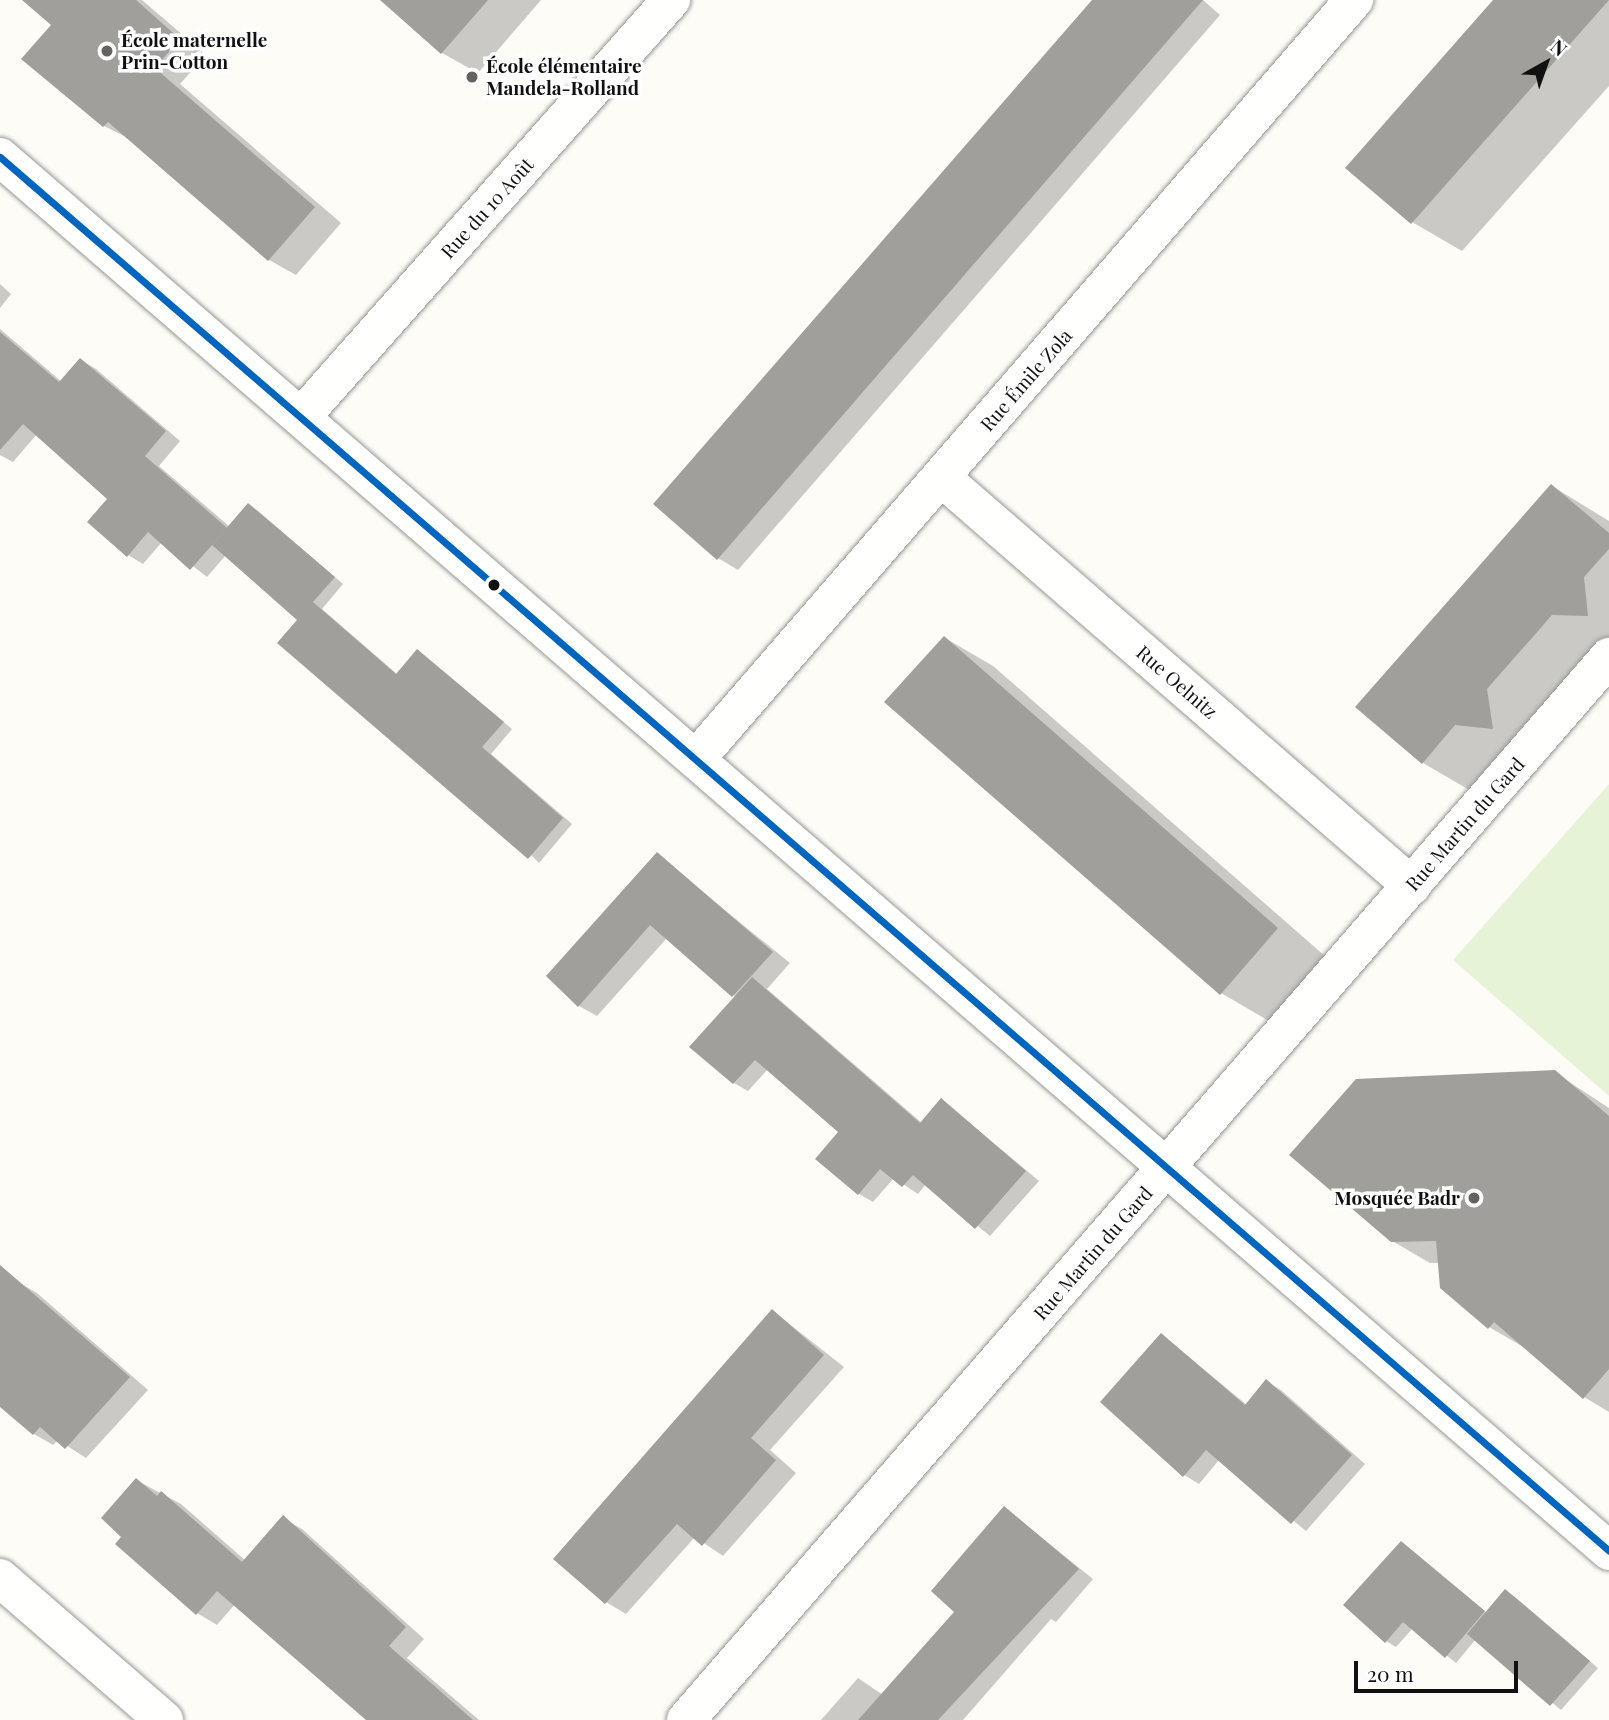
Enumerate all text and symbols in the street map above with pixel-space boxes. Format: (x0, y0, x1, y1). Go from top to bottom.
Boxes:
north arrow (1511, 28, 1581, 98)
place label: École maternelle Prin-Cotton (121, 29, 267, 73)
text: N (1546, 33, 1573, 61)
marker: École maternelle Prin-Cotton (99, 43, 115, 59)
place label: École élémentaire Mandela-Rolland (486, 55, 641, 99)
marker: École élémentaire Mandela-Rolland (464, 69, 480, 85)
street label: Rue du 10 Août (436, 153, 538, 263)
street label: Rue Émile Zola (976, 324, 1076, 436)
unlabelled marker (487, 578, 501, 592)
street label: Rue Oelnitz (1132, 641, 1222, 723)
street label: Rue Martin du Gard (1401, 753, 1529, 895)
street label: Rue Martin du Gard (1029, 1182, 1157, 1324)
place label: Mosquée Badr (1334, 1187, 1460, 1209)
marker: Mosquée Badr (1466, 1190, 1482, 1206)
scale bar (1357, 1646, 1522, 1690)
text: 20 m (1367, 1659, 1414, 1687)

